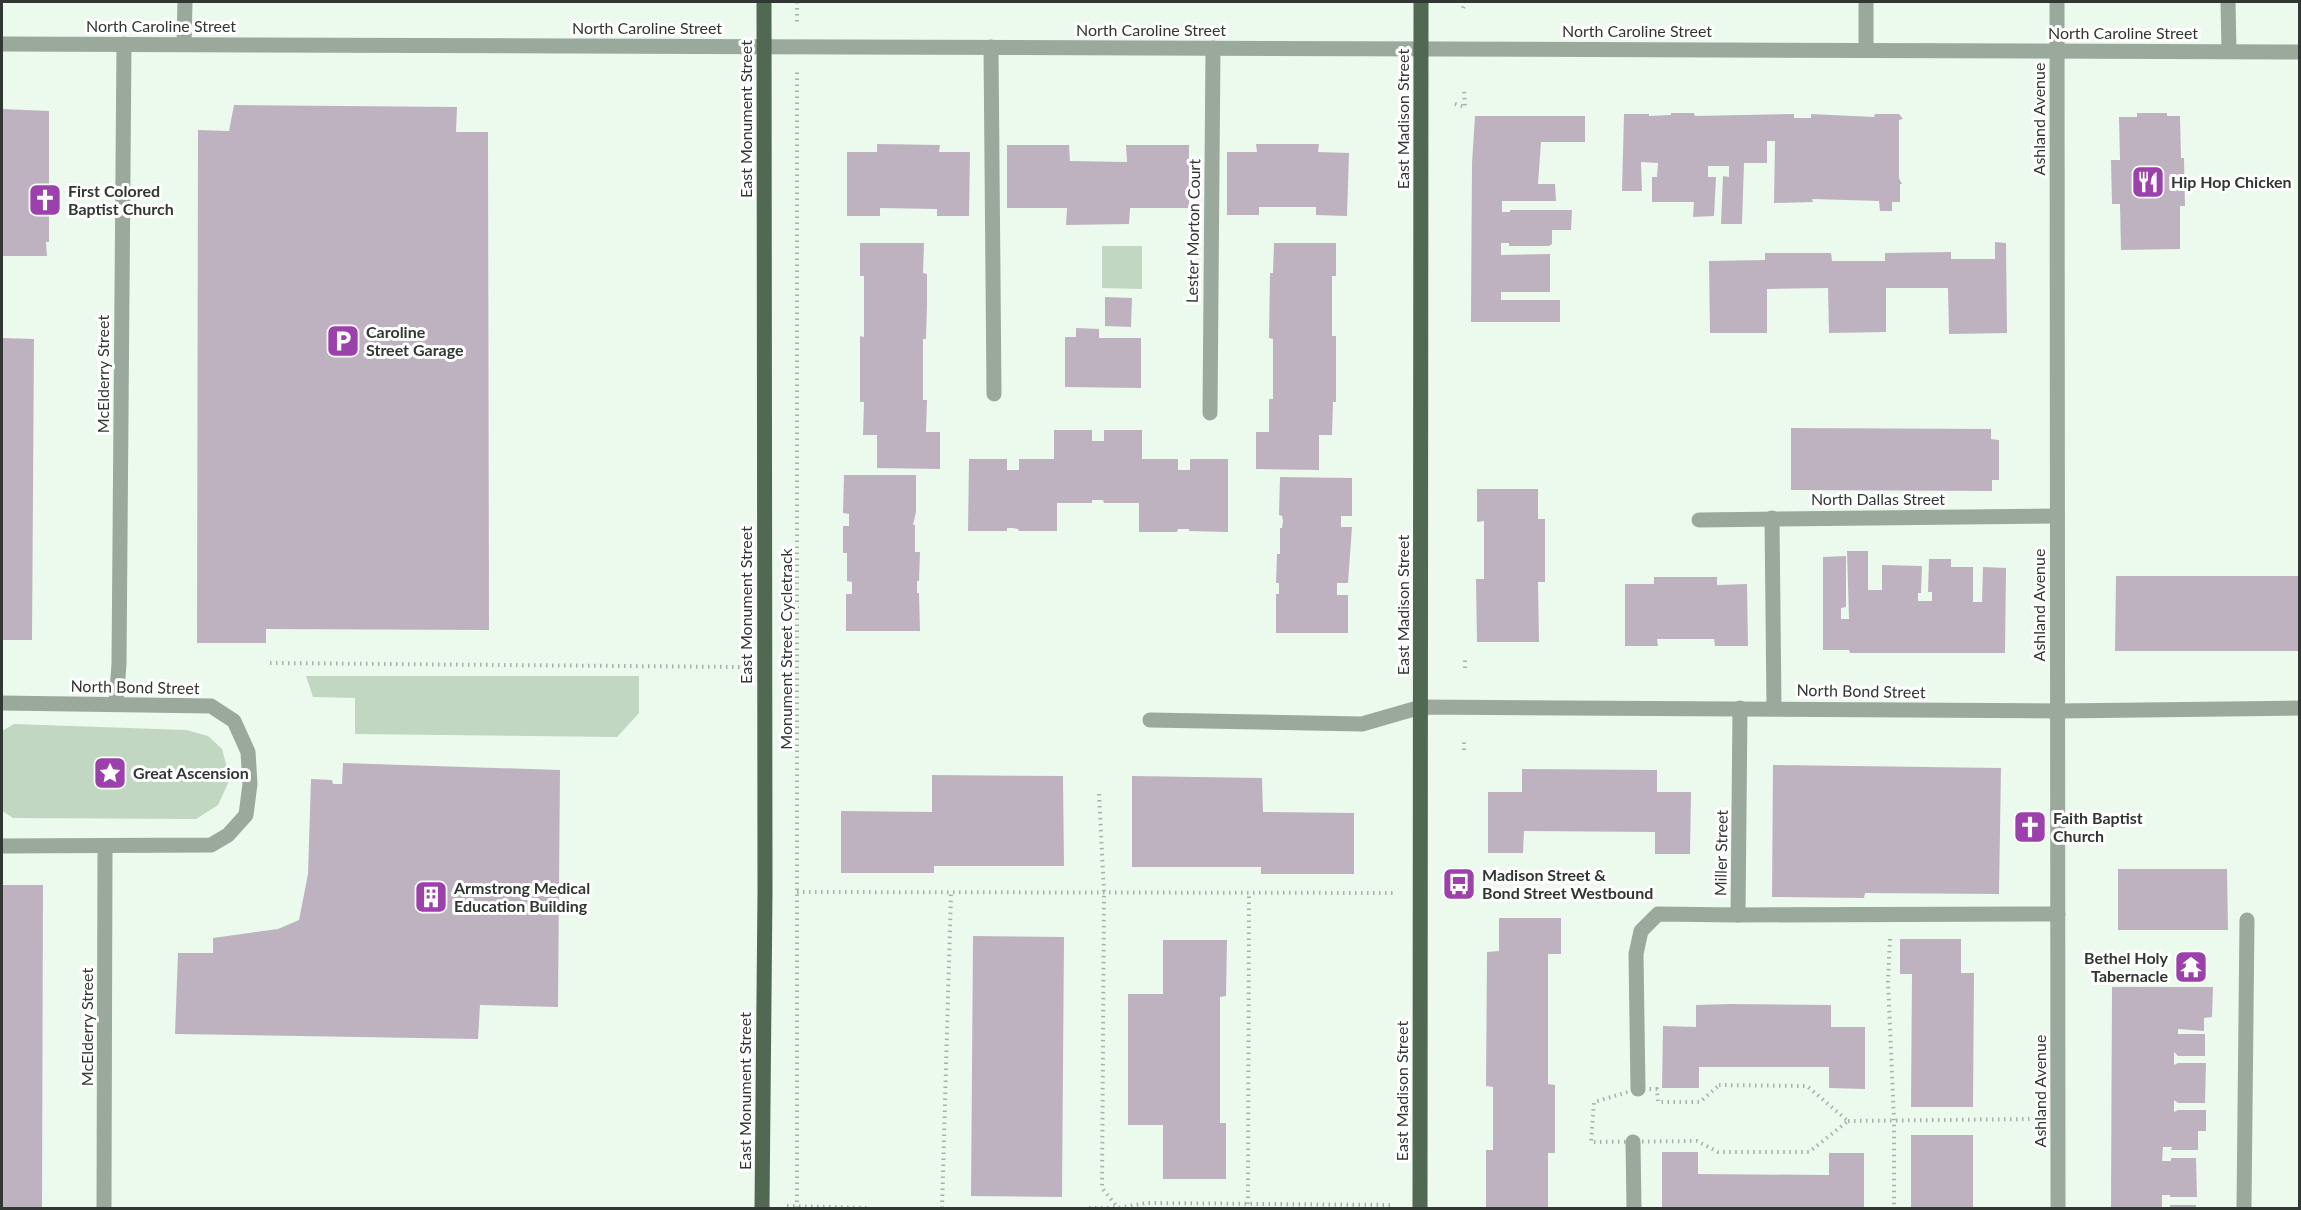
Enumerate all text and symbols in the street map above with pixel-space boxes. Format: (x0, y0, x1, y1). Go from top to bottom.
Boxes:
street label: North Caroline Street (86, 16, 236, 35)
street label: North Caroline Street (572, 18, 722, 37)
street label: North Caroline Street (1076, 20, 1226, 39)
street label: North Caroline Street (1562, 21, 1712, 40)
street label: North Caroline Street (2048, 23, 2198, 42)
street label: East Monument Street (736, 40, 755, 198)
street label: East Madison Street (1393, 49, 1412, 189)
street label: Ashland Avenue (2029, 63, 2048, 175)
street label: Lester Morton Court (1182, 159, 1203, 303)
restaurant icon: Hip Hop Chicken (2130, 164, 2166, 200)
place label: Hip Hop Chicken (2171, 172, 2292, 191)
place label: First Colored Baptist Church (68, 181, 174, 218)
church icon: First Colored Baptist Church (27, 182, 63, 218)
street label: McElderry Street (93, 315, 112, 433)
place label: Caroline Street Garage (366, 322, 464, 359)
parking icon: Caroline Street Garage (325, 323, 361, 359)
street label: North Dallas Street (1811, 489, 1945, 508)
street label: East Monument Street (736, 526, 755, 684)
street label: East Madison Street (1393, 535, 1412, 675)
street label: Monument Street Cycletrack (776, 547, 795, 750)
street label: Ashland Avenue (2029, 549, 2048, 661)
street label: North Bond Street (70, 676, 200, 697)
street label: North Bond Street (1796, 680, 1926, 701)
place icon: Great Ascension (92, 755, 128, 791)
place label: Great Ascension (133, 763, 249, 782)
place label: Faith Baptist Church (2053, 808, 2143, 845)
street label: Miller Street (1710, 809, 1731, 896)
church icon: Faith Baptist Church (2012, 809, 2048, 845)
place label: Madison Street & Bond Street Westbound (1482, 865, 1653, 902)
bus stop icon: Madison Street & Bond Street Westbound (1441, 866, 1477, 902)
place label: Armstrong Medical Education Building (453, 878, 590, 915)
building icon: Armstrong Medical Education Building (413, 879, 449, 915)
place label: Bethel Holy Tabernacle (2084, 948, 2169, 985)
temple icon: Bethel Holy Tabernacle (2173, 949, 2209, 985)
street label: McElderry Street (77, 968, 96, 1086)
street label: East Monument Street (735, 1012, 754, 1170)
street label: East Madison Street (1392, 1021, 1411, 1161)
street label: Ashland Avenue (2030, 1035, 2049, 1147)

